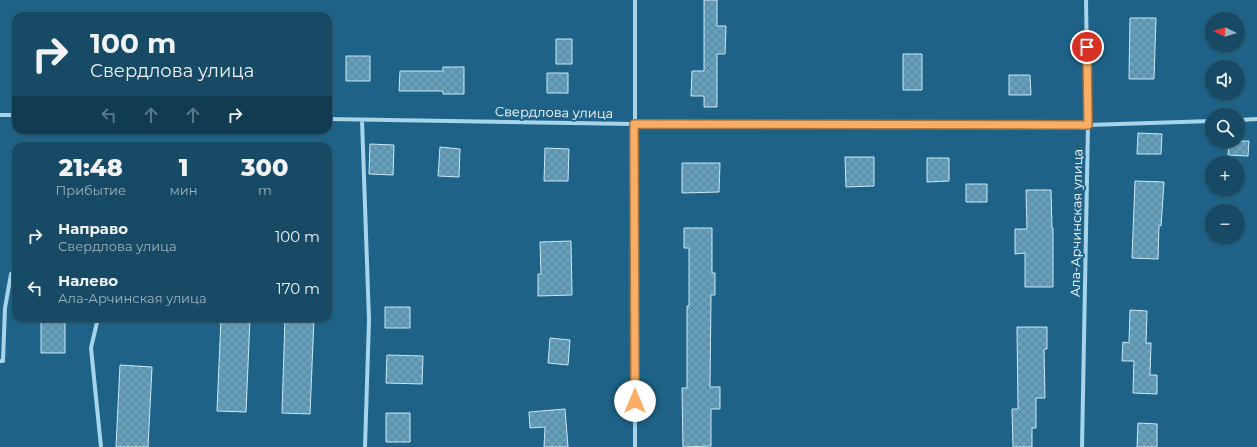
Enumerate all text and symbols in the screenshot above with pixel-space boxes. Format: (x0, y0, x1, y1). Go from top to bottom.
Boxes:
north arrow (1205, 12, 1245, 52)
map controls (1205, 12, 1245, 244)
text: 100 m (90, 26, 176, 60)
icon: right (24, 28, 76, 80)
pin (1070, 30, 1104, 64)
icon: arrive (1076, 36, 1098, 58)
text: Свердлова улица (90, 60, 254, 82)
button: sound (1205, 60, 1245, 100)
street label: Свердлова улица (495, 103, 613, 121)
icon: left (98, 104, 120, 126)
icon: ahead (140, 104, 162, 126)
icon: ahead (182, 104, 204, 126)
icon: right (224, 104, 246, 126)
button: search (1205, 108, 1245, 148)
street label: Ала-Арчинская улица (1067, 149, 1085, 297)
text: 21:48 (59, 153, 123, 182)
text: 1 (179, 153, 188, 182)
text: 300 (241, 153, 288, 182)
button: + (1205, 156, 1245, 196)
text: Прибытие (56, 182, 126, 198)
text: мин (170, 182, 198, 198)
text: m (258, 182, 272, 198)
button: − (1205, 204, 1245, 244)
text: Направо (58, 219, 128, 238)
icon: right (24, 225, 46, 247)
text: 100 m (275, 227, 320, 246)
text: Свердлова улица (58, 238, 177, 254)
text: Налево (58, 271, 118, 290)
icon: left (24, 277, 46, 299)
text: 170 m (276, 279, 320, 298)
text: Ала-Арчинская улица (58, 290, 207, 306)
position arrow (614, 380, 656, 422)

